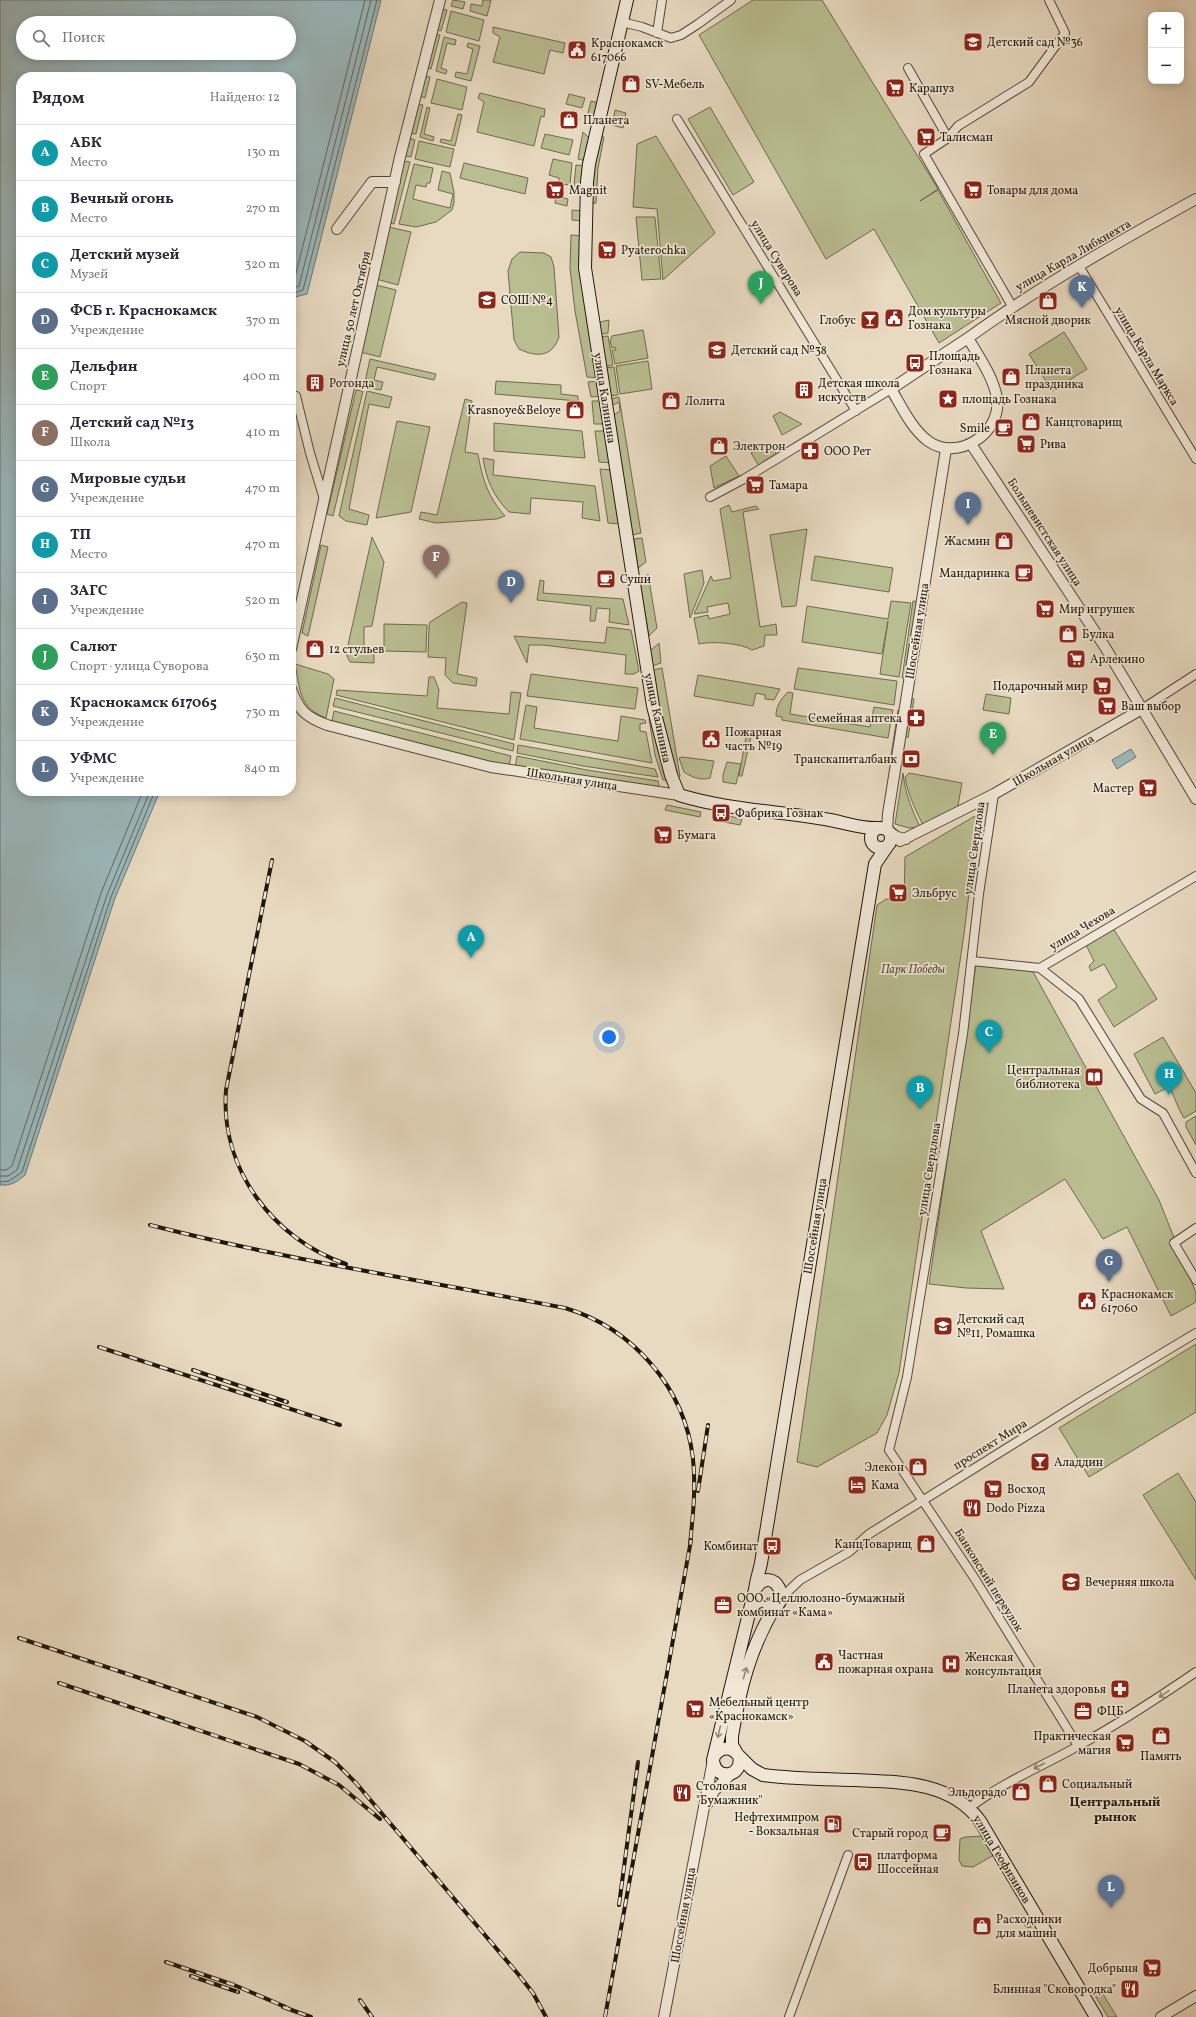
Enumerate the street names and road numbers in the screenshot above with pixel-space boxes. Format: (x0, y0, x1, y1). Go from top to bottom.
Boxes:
street label: улица Карла Либкнехта (1013, 216, 1134, 296)
street label: улица Суворова (746, 217, 806, 300)
street label: улица 50 лет Октября (333, 250, 375, 369)
street label: улица Карла Маркса (1110, 304, 1182, 409)
street label: улица Калинина (589, 352, 619, 445)
street label: Большевистская улица (1003, 475, 1085, 590)
street label: Шоссейная улица (902, 582, 933, 680)
street label: улица Калинина (640, 672, 674, 765)
street label: Школьная улица (1010, 731, 1097, 791)
street label: Школьная улица (525, 765, 619, 795)
street label: улица Свердлова (961, 800, 989, 896)
street label: улица Чехова (1047, 903, 1119, 955)
street label: улица Свердлова (915, 1121, 945, 1217)
street label: Шоссейная улица (800, 1177, 831, 1275)
street label: проспект Мира (950, 1416, 1031, 1474)
street label: Банковский переулок (950, 1526, 1027, 1636)
street label: улица Геофизиков (968, 1812, 1034, 1907)
street label: Шоссейная улица (668, 1866, 700, 1964)

